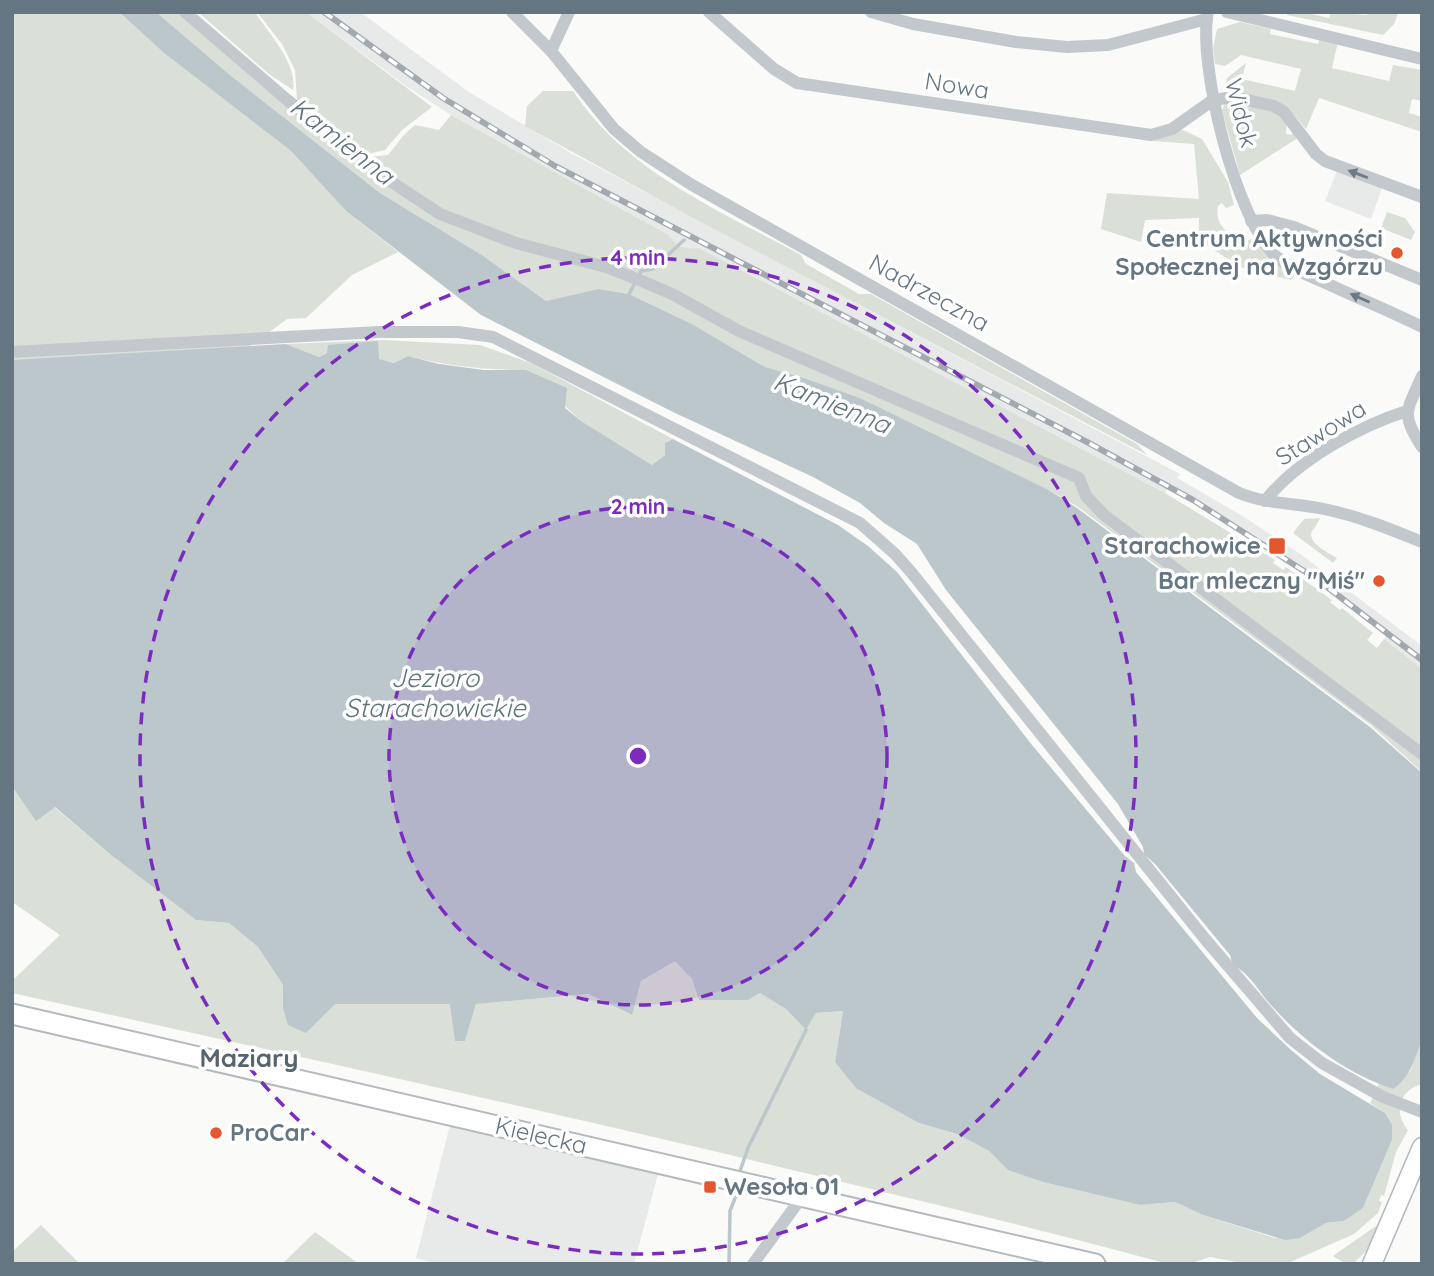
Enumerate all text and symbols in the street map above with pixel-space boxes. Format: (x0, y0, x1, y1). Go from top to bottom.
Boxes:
street label: Nowa (923, 65, 991, 105)
street label: Widok (1219, 75, 1265, 150)
water label: Kamienna (284, 90, 402, 192)
one-way arrow (1347, 168, 1368, 179)
place label: Centrum Aktywności Społecznej na Wzgórzu (1115, 223, 1383, 281)
text: 4 min (610, 244, 666, 270)
marker: Centrum Aktywności Społecznej na Wzgórzu (1389, 245, 1405, 261)
street label: Nadrzeczna (864, 247, 995, 337)
one-way arrow (1350, 292, 1370, 304)
water label: Kamienna (769, 364, 897, 441)
street label: Stawowa (1270, 393, 1371, 472)
text: 2 min (611, 493, 665, 519)
place label: Starachowice (1104, 530, 1261, 560)
marker: Starachowice (1267, 536, 1287, 556)
place label: Bar mleczny "Miś" (1158, 565, 1365, 595)
marker: Bar mleczny "Miś" (1371, 573, 1387, 589)
water label: Jezioro Starachowickie (344, 661, 527, 724)
centre of rings (626, 744, 650, 768)
district label: Maziary (199, 1041, 299, 1074)
street label: Kielecka (492, 1110, 590, 1160)
place label: ProCar (230, 1117, 310, 1147)
marker: ProCar (208, 1125, 224, 1141)
place label: Wesoła 01 (724, 1171, 839, 1201)
marker: Wesoła 01 (702, 1179, 718, 1195)

